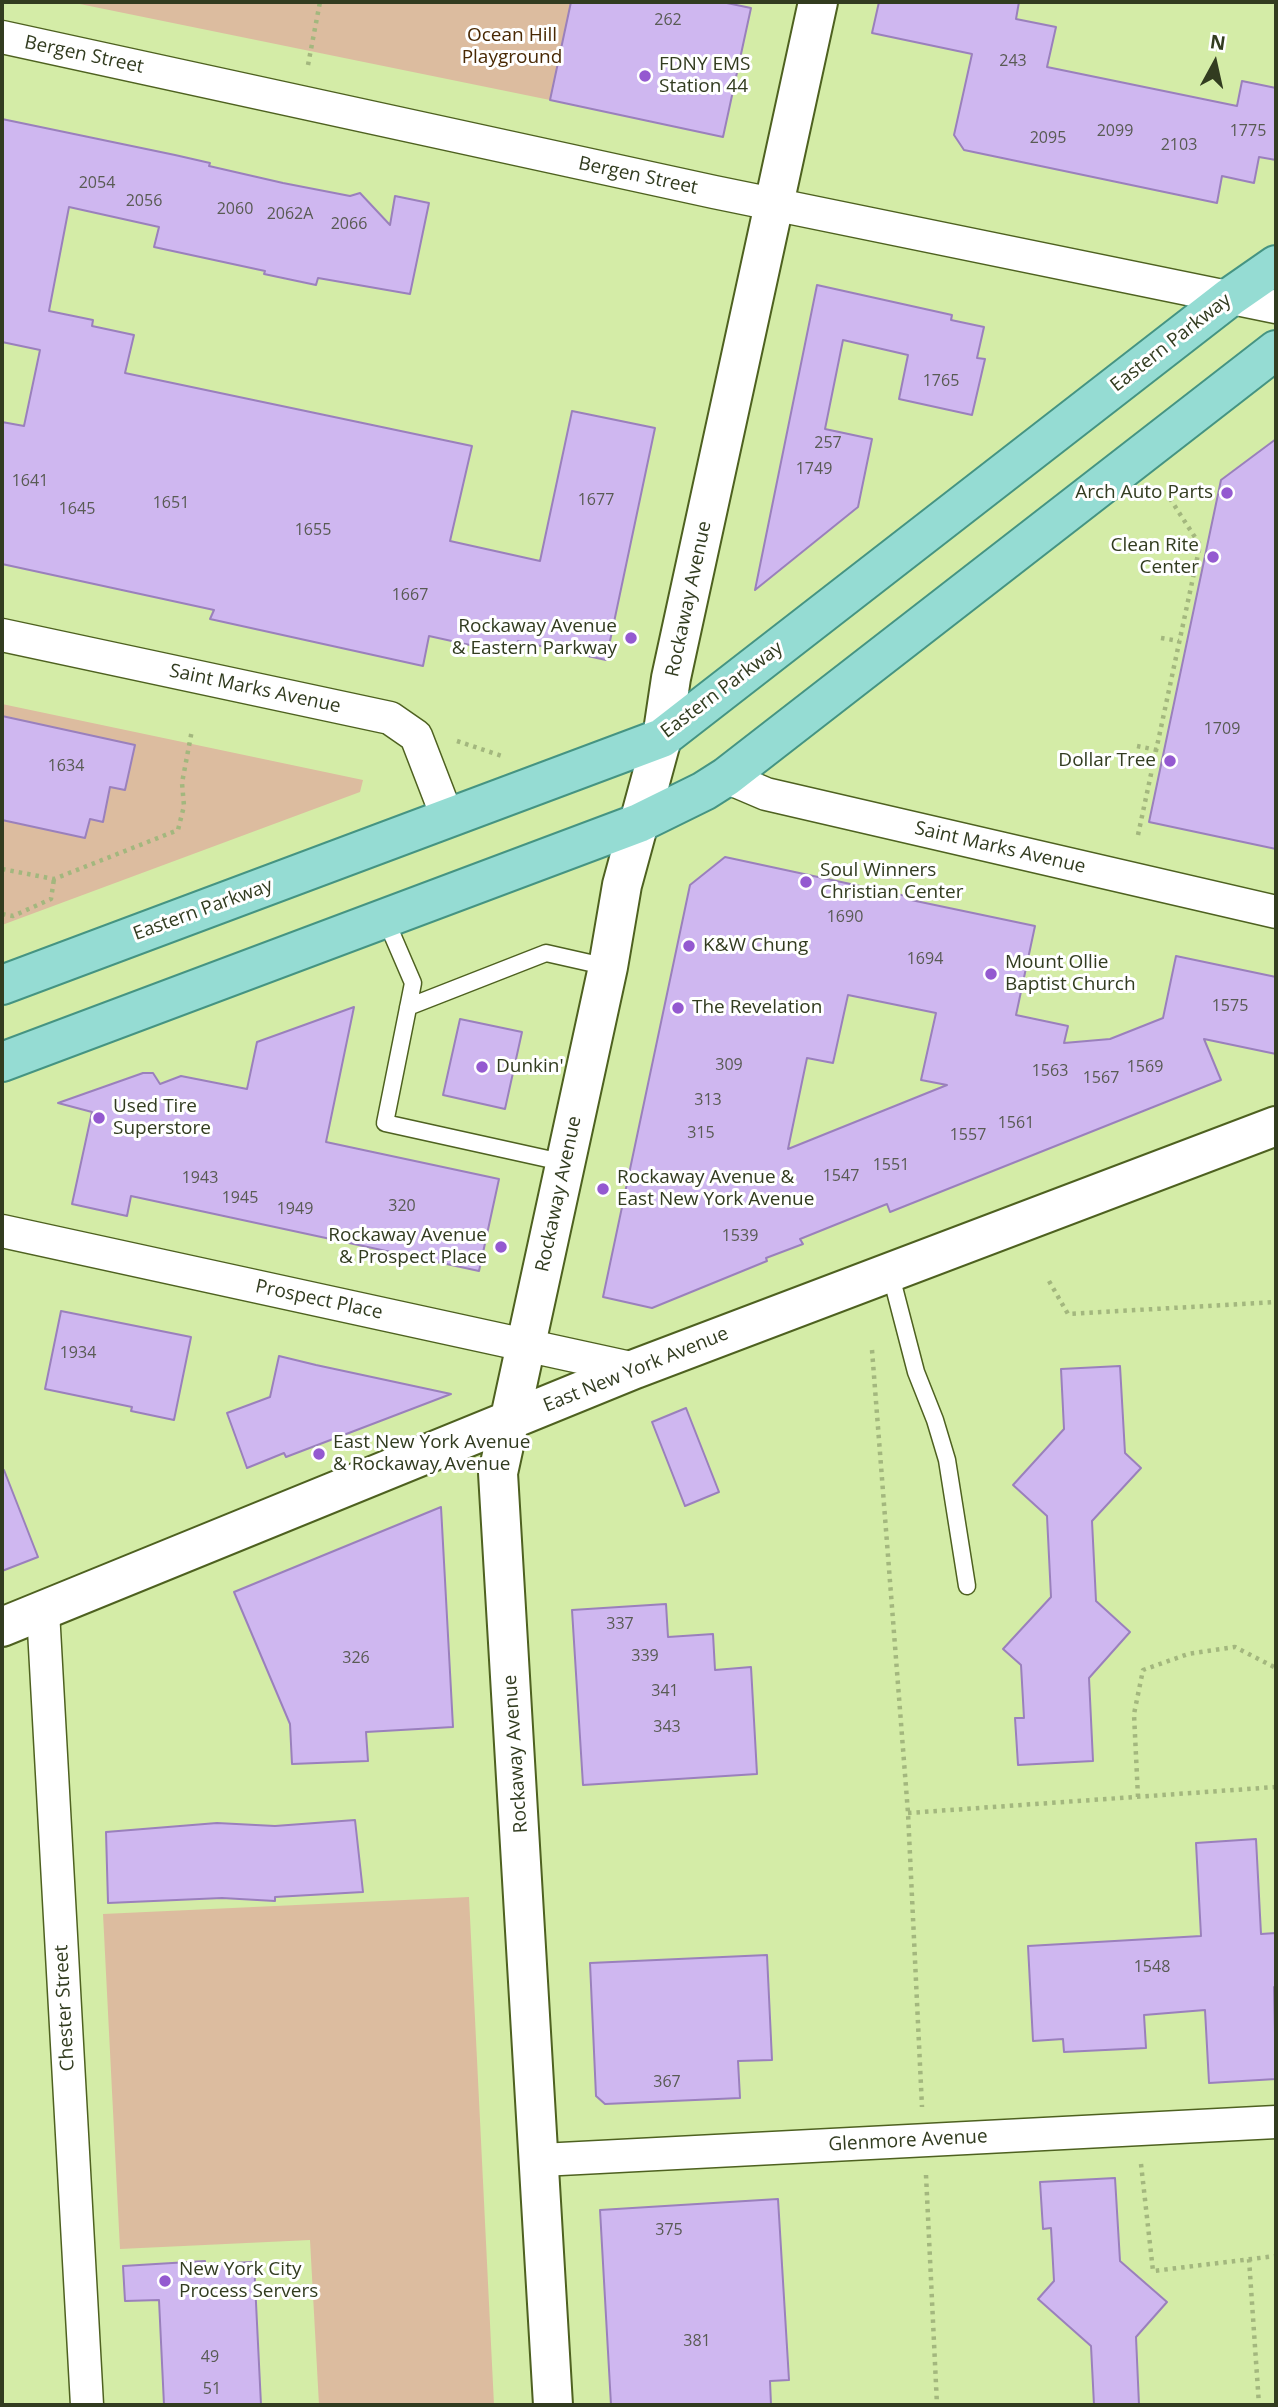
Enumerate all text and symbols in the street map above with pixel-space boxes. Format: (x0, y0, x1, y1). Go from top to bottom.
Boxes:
house number: 262 (654, 10, 682, 30)
park label: Ocean Hill Playground (462, 25, 562, 69)
north arrow (1180, 28, 1250, 98)
text: N (1208, 28, 1227, 56)
street label: Bergen Street (22, 31, 146, 79)
house number: 243 (999, 51, 1027, 71)
place label: FDNY EMS Station 44 (659, 54, 751, 98)
marker: FDNY EMS Station 44 (637, 68, 653, 84)
house number: 2099 (1097, 121, 1133, 141)
house number: 1775 (1230, 121, 1266, 141)
house number: 2095 (1030, 128, 1066, 148)
house number: 2103 (1161, 135, 1197, 155)
street label: Bergen Street (576, 152, 700, 200)
house number: 2054 (79, 173, 115, 193)
house number: 2056 (126, 191, 162, 211)
house number: 2060 (217, 199, 253, 219)
house number: 2062A (267, 204, 313, 224)
house number: 2066 (331, 214, 367, 234)
street label: Eastern Parkway (1106, 289, 1236, 397)
house number: 1765 (923, 371, 959, 391)
house number: 257 (814, 433, 842, 453)
house number: 1749 (796, 459, 832, 479)
house number: 1641 (12, 471, 48, 491)
place label: Arch Auto Parts (1075, 482, 1213, 504)
marker: Arch Auto Parts (1219, 485, 1235, 501)
house number: 1677 (578, 490, 614, 510)
house number: 1651 (153, 493, 189, 513)
house number: 1645 (59, 499, 95, 519)
street label: Rockaway Avenue (661, 519, 717, 679)
house number: 1655 (295, 520, 331, 540)
place label: Clean Rite Center (1110, 535, 1199, 579)
marker: Clean Rite Center (1205, 549, 1221, 565)
house number: 1667 (392, 585, 428, 605)
place label: Rockaway Avenue & Eastern Parkway (452, 616, 617, 660)
marker: Rockaway Avenue & Eastern Parkway (623, 630, 639, 646)
street label: Eastern Parkway (657, 637, 787, 743)
street label: Saint Marks Avenue (167, 660, 343, 718)
house number: 1709 (1204, 719, 1240, 739)
place label: Dollar Tree (1058, 750, 1156, 772)
marker: Dollar Tree (1162, 753, 1178, 769)
house number: 1634 (48, 756, 84, 776)
street label: Saint Marks Avenue (912, 817, 1088, 879)
place label: Soul Winners Christian Center (820, 860, 963, 904)
street label: Eastern Parkway (130, 874, 276, 946)
marker: Soul Winners Christian Center (798, 874, 814, 890)
house number: 1690 (827, 907, 863, 927)
place label: K&W Chung (703, 935, 808, 957)
marker: K&W Chung (681, 938, 697, 954)
house number: 1694 (907, 949, 943, 969)
place label: Mount Ollie Baptist Church (1005, 952, 1136, 996)
marker: Mount Ollie Baptist Church (983, 966, 999, 982)
house number: 1575 (1212, 996, 1248, 1016)
place label: The Revelation (692, 997, 822, 1019)
marker: The Revelation (670, 1000, 686, 1016)
house number: 309 (715, 1055, 743, 1075)
place label: Dunkin' (496, 1056, 564, 1078)
house number: 1569 (1127, 1057, 1163, 1077)
marker: Dunkin' (474, 1059, 490, 1075)
house number: 1563 (1032, 1061, 1068, 1081)
house number: 1567 (1083, 1068, 1119, 1088)
house number: 313 (694, 1090, 722, 1110)
place label: Used Tire Superstore (113, 1096, 211, 1140)
marker: Used Tire Superstore (91, 1110, 107, 1126)
house number: 1561 (998, 1113, 1034, 1133)
street label: Rockaway Avenue (531, 1114, 587, 1274)
house number: 315 (687, 1123, 715, 1143)
house number: 1557 (950, 1125, 986, 1145)
house number: 1551 (873, 1155, 909, 1175)
house number: 1547 (823, 1166, 859, 1186)
place label: Rockaway Avenue & East New York Avenue (617, 1167, 814, 1211)
house number: 1943 (182, 1168, 218, 1188)
marker: Rockaway Avenue & East New York Avenue (595, 1181, 611, 1197)
house number: 1945 (222, 1188, 258, 1208)
house number: 320 (388, 1196, 416, 1216)
house number: 1949 (277, 1199, 313, 1219)
place label: Rockaway Avenue & Prospect Place (328, 1225, 487, 1269)
house number: 1539 (722, 1226, 758, 1246)
marker: Rockaway Avenue & Prospect Place (493, 1239, 509, 1255)
street label: Prospect Place (253, 1275, 385, 1325)
street label: East New York Avenue (540, 1322, 732, 1418)
house number: 1934 (60, 1343, 96, 1363)
place label: East New York Avenue & Rockaway Avenue (333, 1432, 530, 1476)
marker: East New York Avenue & Rockaway Avenue (311, 1446, 327, 1462)
house number: 337 (606, 1614, 634, 1634)
house number: 339 (631, 1646, 659, 1666)
house number: 326 (342, 1648, 370, 1668)
street label: Rockaway Avenue (499, 1674, 533, 1834)
house number: 341 (651, 1681, 679, 1701)
house number: 343 (653, 1717, 681, 1737)
street label: Chester Street (50, 1944, 80, 2072)
house number: 1548 (1134, 1957, 1170, 1977)
house number: 367 (653, 2072, 681, 2092)
street label: Glenmore Avenue (828, 2125, 988, 2157)
house number: 375 (655, 2220, 683, 2240)
place label: New York City Process Servers (179, 2259, 318, 2303)
marker: New York City Process Servers (157, 2273, 173, 2289)
house number: 381 (683, 2331, 711, 2351)
house number: 49 (201, 2347, 219, 2367)
house number: 51 (203, 2379, 221, 2399)

